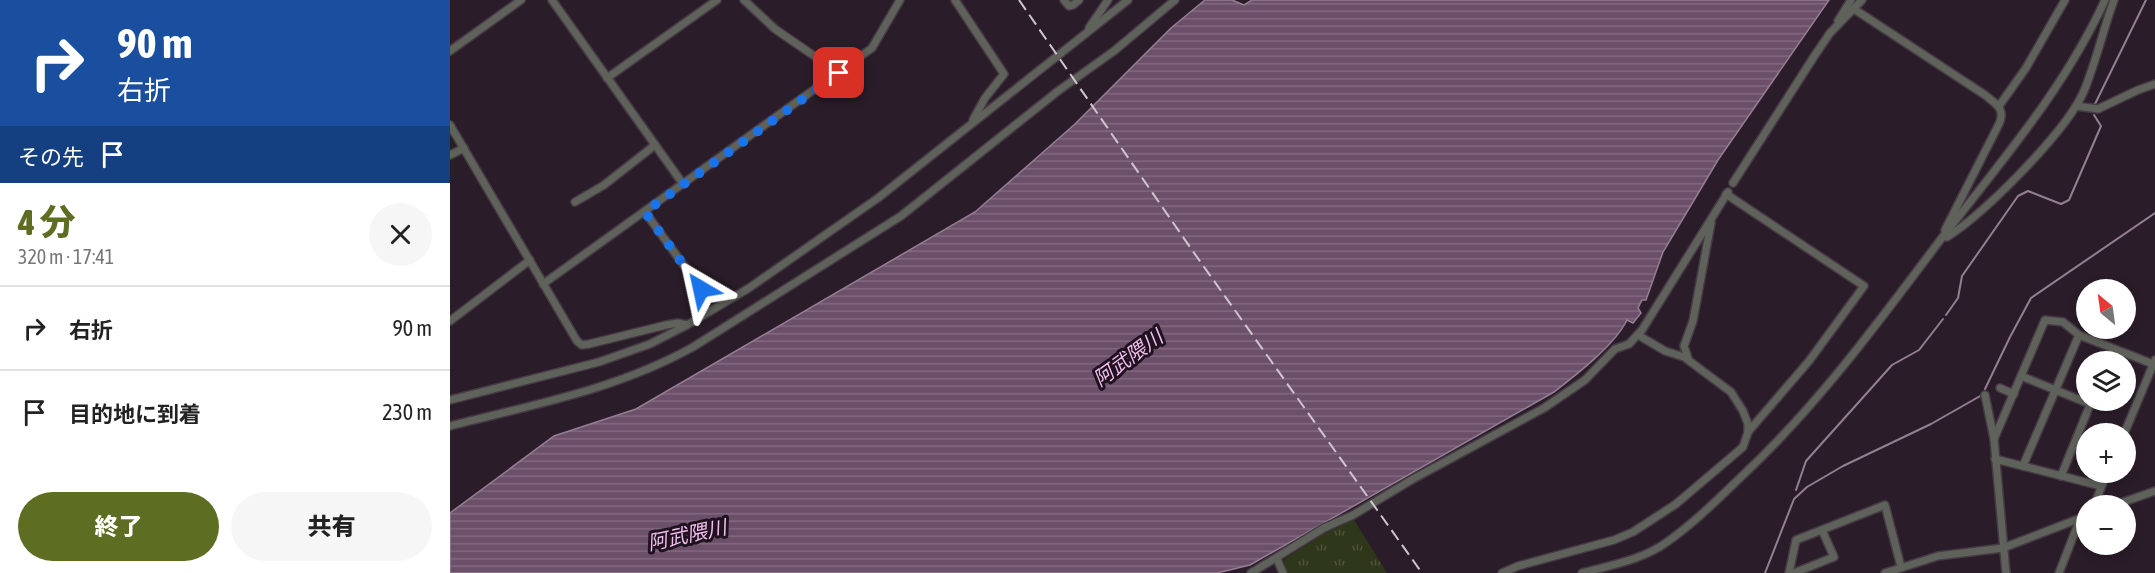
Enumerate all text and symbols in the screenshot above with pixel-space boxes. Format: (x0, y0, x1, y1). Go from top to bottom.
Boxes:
text: 90 m (117, 19, 192, 67)
icon: right (18, 24, 96, 102)
pin (813, 47, 864, 98)
icon: arrive (822, 56, 855, 89)
text: 右折 (117, 75, 171, 106)
icon: arrive (96, 138, 129, 171)
text: その先 (18, 144, 84, 170)
text: 4 分 (18, 201, 76, 243)
button: close (369, 203, 432, 266)
text: 320 m · 17:41 (18, 245, 114, 268)
position arrow (669, 257, 733, 321)
north arrow (2076, 279, 2136, 339)
map controls (2076, 279, 2136, 555)
icon: right (18, 312, 51, 345)
text: 90 m (392, 315, 432, 341)
text: 右折 (69, 317, 113, 343)
water label: 阿武隈川 (1089, 324, 1168, 390)
button: layers (2076, 351, 2136, 411)
icon: arrive (18, 396, 51, 429)
text: 230 m (382, 399, 432, 425)
text: 目的地に到着 (69, 401, 201, 427)
button: + (2076, 423, 2136, 483)
button: 終了 (18, 492, 219, 561)
button: 共有 (231, 492, 432, 561)
button: − (2076, 495, 2136, 555)
water label: 阿武隈川 (645, 515, 730, 554)

